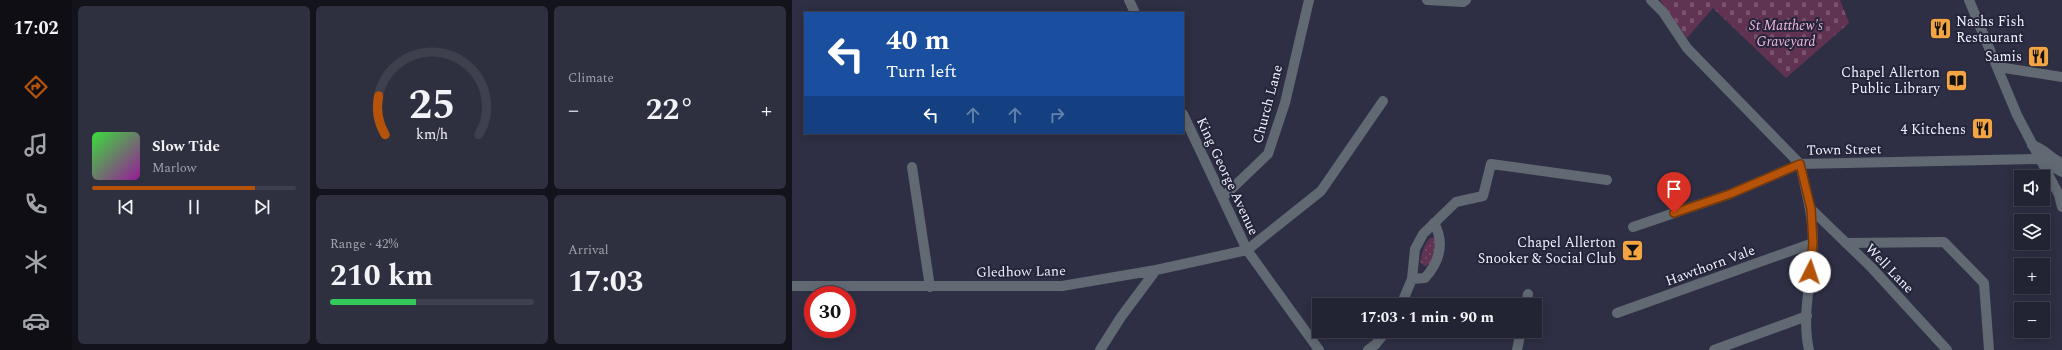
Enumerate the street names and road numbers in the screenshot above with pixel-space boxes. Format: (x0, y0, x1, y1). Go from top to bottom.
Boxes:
street label: Church Lane (1247, 62, 1288, 146)
street label: King George Avenue (1191, 114, 1264, 239)
street label: Town Street (1806, 138, 1882, 161)
street label: Hawthorn Vale (1662, 239, 1758, 291)
street label: Well Lane (1860, 239, 1919, 298)
street label: Gledhow Lane (976, 260, 1066, 283)

